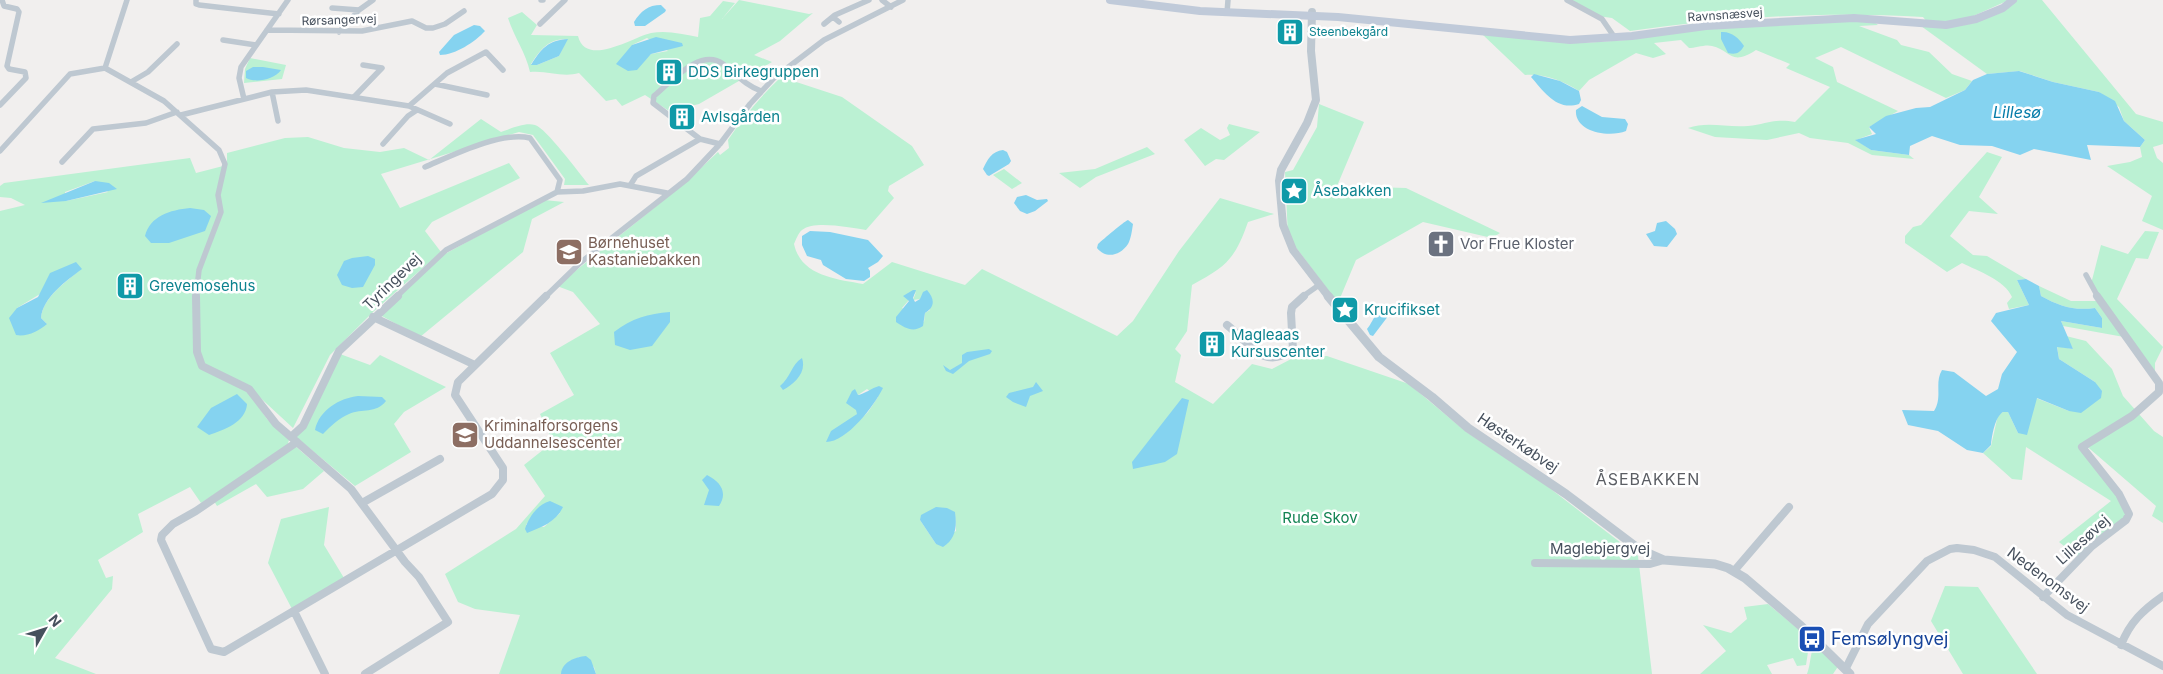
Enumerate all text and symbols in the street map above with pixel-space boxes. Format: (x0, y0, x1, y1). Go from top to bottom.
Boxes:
street label: Ravnsnæsvej (1687, 4, 1763, 25)
street label: Rørsangervej (301, 11, 377, 28)
building icon: Steenbekgård (1275, 17, 1305, 47)
place label: Steenbekgård (1309, 24, 1388, 39)
building icon: DDS Birkegruppen (654, 57, 684, 87)
place label: DDS Birkegruppen (688, 62, 819, 81)
building icon: Avlsgården (667, 102, 697, 132)
water label: Lillesø (1993, 102, 2041, 122)
place label: Avlsgården (701, 107, 780, 126)
place icon: Åsebakken (1279, 176, 1309, 206)
place label: Åsebakken (1313, 181, 1392, 200)
church icon: Vor Frue Kloster (1426, 229, 1456, 259)
place label: Børnehuset Kastaniebakken (588, 233, 701, 269)
place label: Vor Frue Kloster (1460, 234, 1574, 253)
school or university icon: Børnehuset Kastaniebakken (554, 237, 584, 267)
street label: Tyringevej (359, 249, 425, 314)
building icon: Grevemosehus (115, 271, 145, 301)
place label: Grevemosehus (149, 276, 255, 295)
place icon: Krucifikset (1330, 295, 1360, 325)
place label: Krucifikset (1364, 300, 1440, 319)
place label: Magleaas Kursuscenter (1231, 325, 1325, 361)
building icon: Magleaas Kursuscenter (1197, 329, 1227, 359)
street label: Høsterkøbvej (1474, 408, 1562, 477)
place label: Kriminalforsorgens Uddannelsescenter (484, 416, 622, 452)
school or university icon: Kriminalforsorgens Uddannelsescenter (450, 420, 480, 450)
district label: ÅSEBAKKEN (1596, 469, 1700, 489)
park label: Rude Skov (1282, 508, 1358, 527)
street label: Lillesøvej (2052, 511, 2113, 569)
street label: Maglebjergvej (1550, 539, 1650, 558)
street label: Nedenomsvej (2004, 543, 2093, 616)
north arrow (20, 604, 70, 654)
text: N (46, 611, 65, 630)
bus stop icon: Femsølyngvej (1797, 624, 1827, 654)
place label: Femsølyngvej (1831, 628, 1948, 649)

